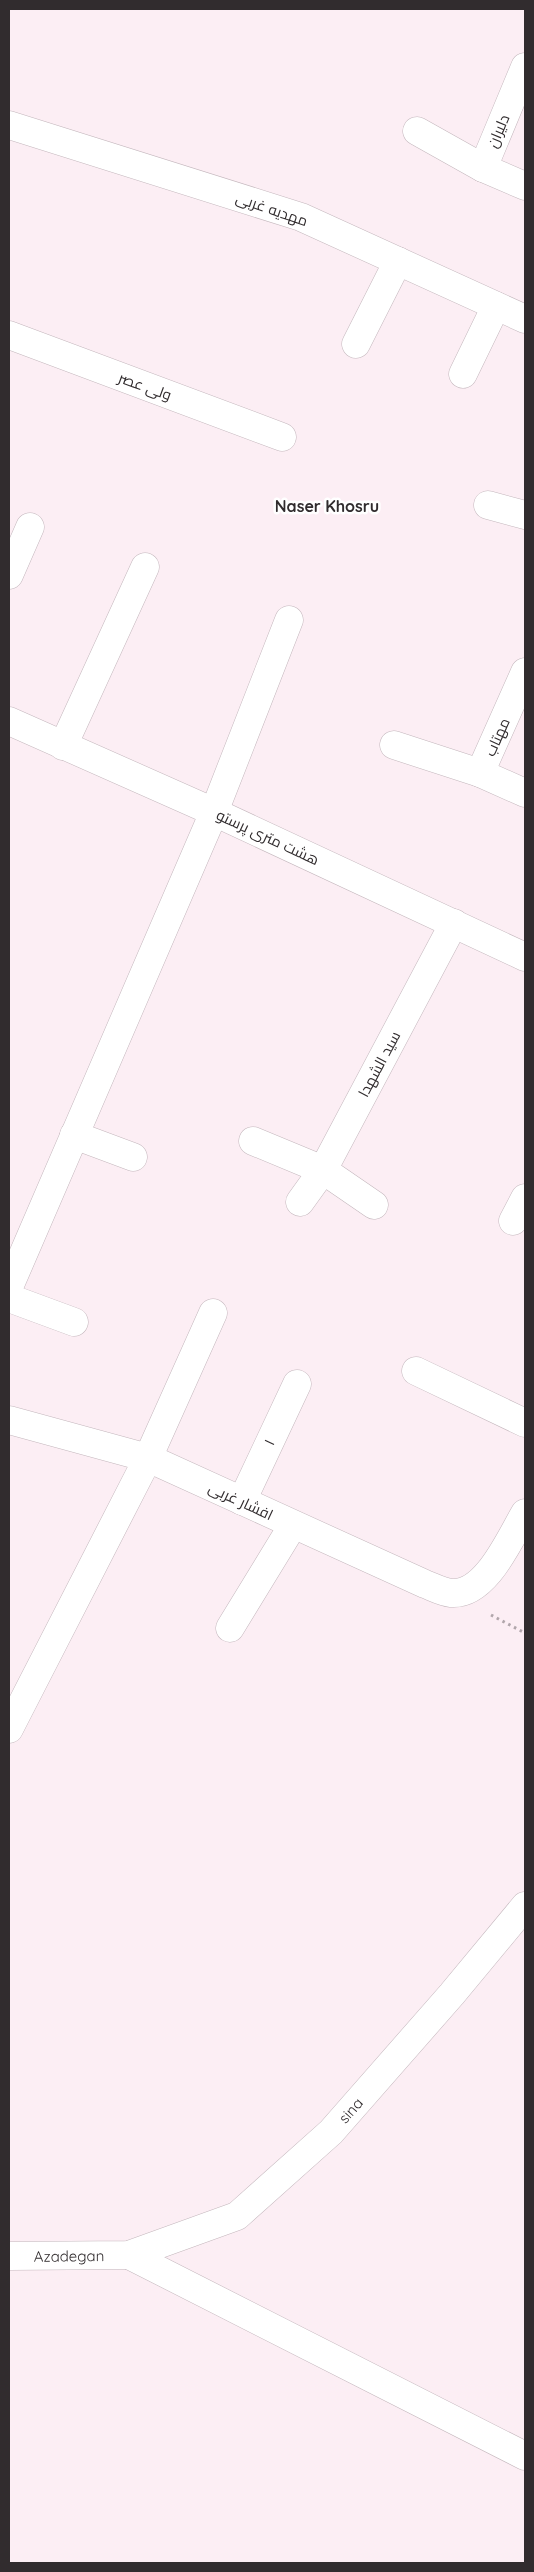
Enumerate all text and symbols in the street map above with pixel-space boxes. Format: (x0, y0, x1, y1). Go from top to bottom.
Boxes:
street label: دلیران (483, 111, 514, 151)
street label: مهدیه غربی (233, 188, 311, 231)
street label: ولی عصر (114, 367, 174, 405)
district label: Naser Khosru (275, 496, 379, 516)
street label: مهتاب (480, 715, 515, 760)
street label: هشت متری پرستو (213, 805, 322, 870)
street label: سید الشهدا (354, 1028, 405, 1101)
street label: ۱ (259, 1436, 279, 1448)
street label: افشار غربی (205, 1478, 276, 1525)
street label: sina (334, 2093, 367, 2127)
street label: Azadegan (34, 2246, 104, 2265)

